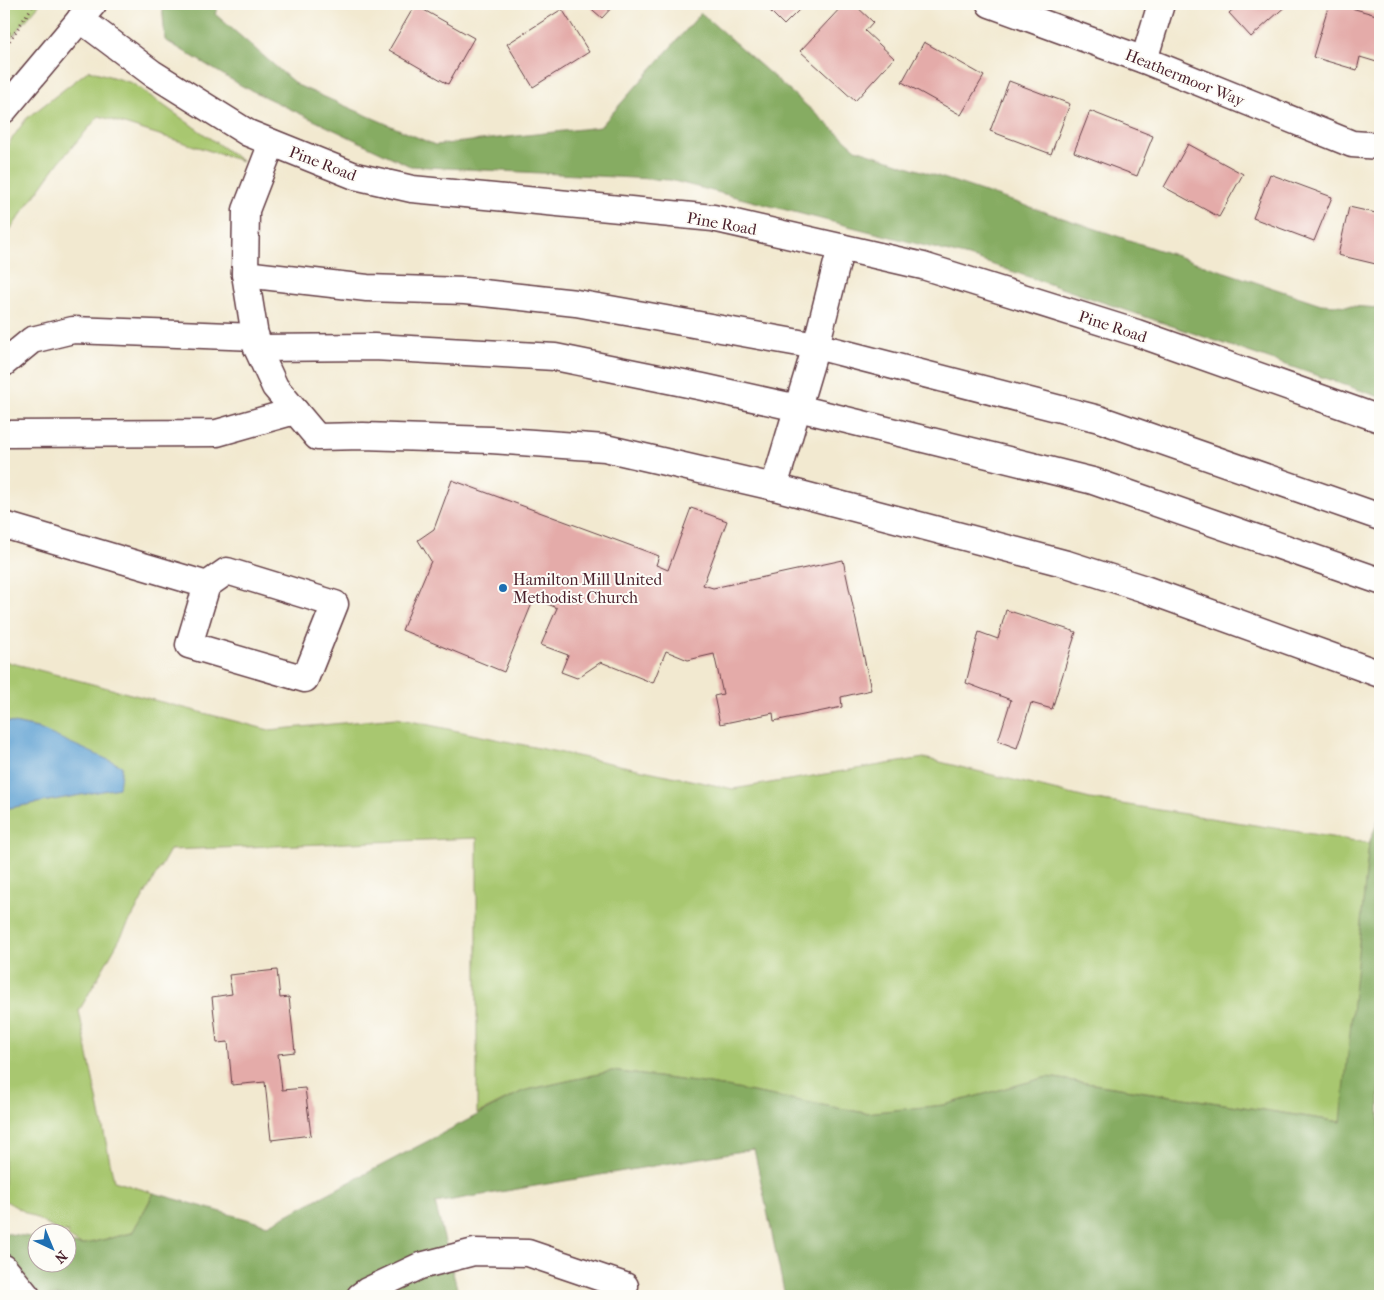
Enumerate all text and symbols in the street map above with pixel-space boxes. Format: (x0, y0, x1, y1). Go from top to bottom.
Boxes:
street label: Heathermoor Way (1122, 45, 1248, 110)
street label: Pine Road (286, 142, 359, 185)
street label: Pine Road (686, 208, 759, 239)
street label: Pine Road (1076, 307, 1150, 346)
place label: Hamilton Mill United Methodist Church (513, 570, 662, 607)
marker: Hamilton Mill United Methodist Church (497, 582, 509, 594)
north arrow (28, 1222, 78, 1272)
text: N (51, 1247, 70, 1267)

